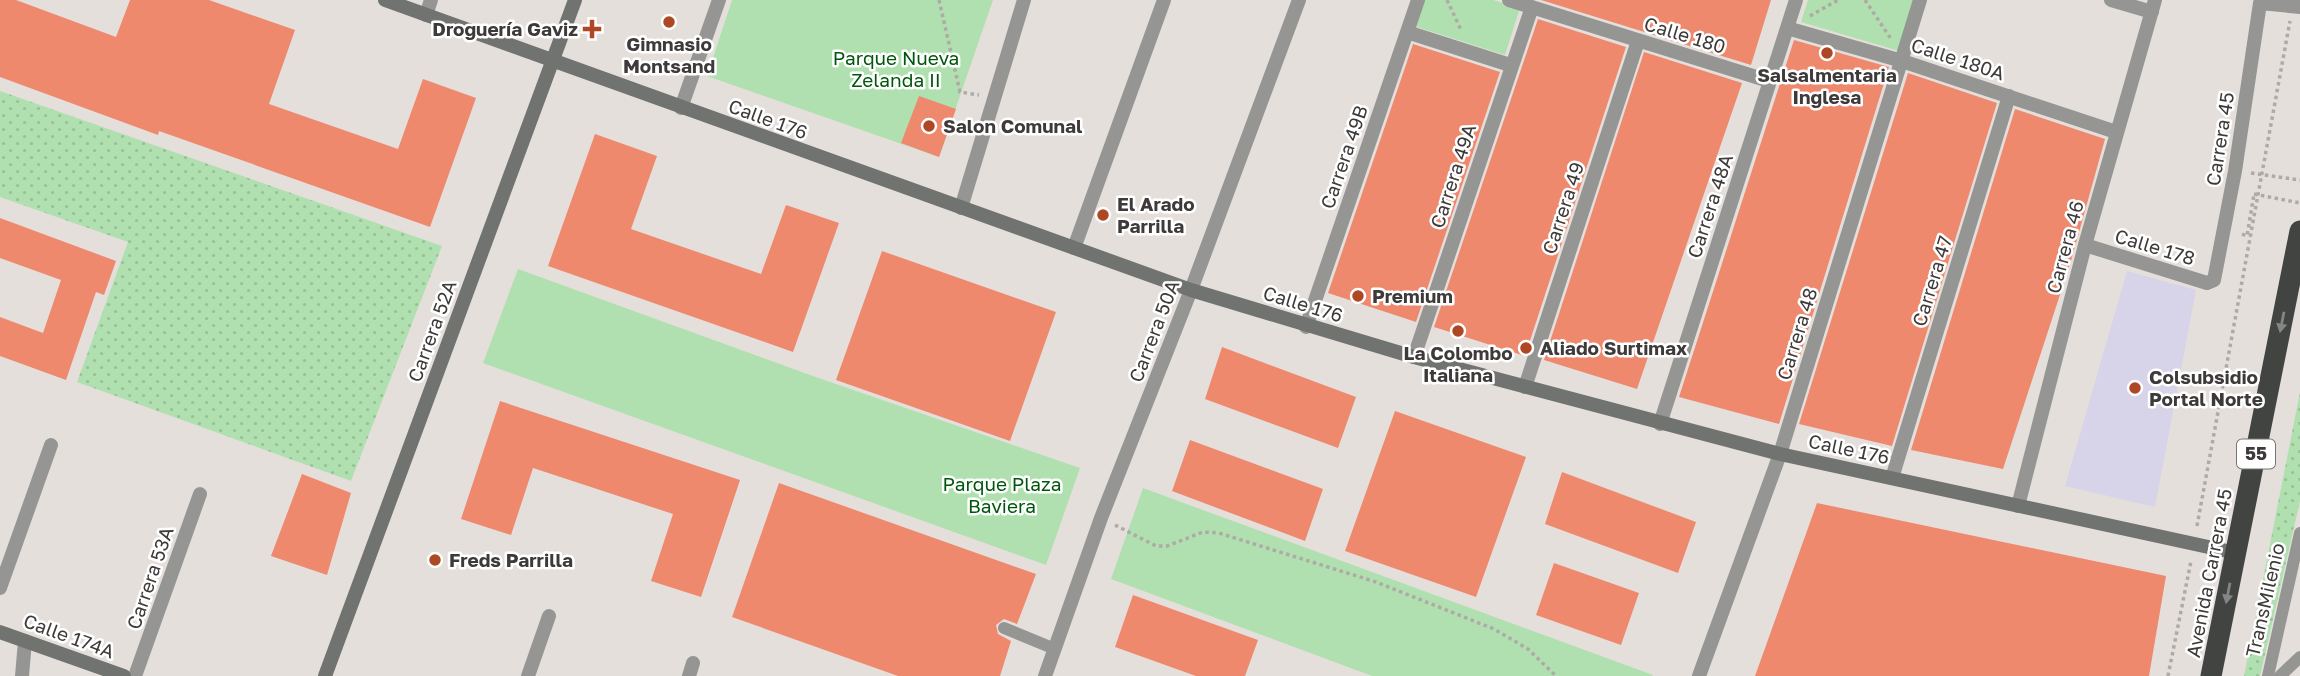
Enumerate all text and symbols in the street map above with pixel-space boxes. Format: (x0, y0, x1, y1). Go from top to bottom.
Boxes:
street label: Calle 180 (1642, 11, 1729, 58)
marker: Gimnasio Montsand (661, 14, 677, 30)
place label: Droguería Gaviz (432, 17, 578, 40)
marker: Droguería Gaviz (584, 21, 600, 37)
place label: Gimnasio Montsand (623, 32, 715, 77)
street label: Calle 180A (1909, 33, 2008, 84)
marker: Salsalmentaria Inglesa (1819, 45, 1835, 61)
park label: Parque Nueva Zelanda II (833, 46, 959, 91)
place label: Salsalmentaria Inglesa (1757, 63, 1897, 108)
street label: Carrera 45 (2201, 90, 2238, 187)
street label: Calle 176 (726, 94, 811, 143)
street label: Carrera 49B (1315, 102, 1372, 212)
place label: Salon Comunal (943, 114, 1082, 137)
marker: Salon Comunal (921, 118, 937, 134)
street label: Carrera 49A (1425, 121, 1480, 231)
street label: Carrera 48A (1682, 151, 1737, 261)
street label: Carrera 49 (1537, 159, 1588, 257)
place label: El Arado Parrilla (1117, 192, 1195, 237)
street label: Carrera 46 (2041, 198, 2088, 296)
marker: El Arado Parrilla (1095, 207, 1111, 223)
street label: Calle 178 (2112, 223, 2198, 270)
street label: Carrera 47 (1907, 233, 1956, 329)
street label: Carrera 52A (402, 276, 461, 385)
street label: Carrera 50A (1124, 276, 1184, 385)
street label: Calle 176 (1260, 281, 1346, 327)
place label: Premium (1372, 284, 1453, 307)
street label: Carrera 48 (1772, 285, 1821, 383)
marker: Premium (1350, 288, 1366, 304)
one-way arrow (2276, 311, 2287, 333)
marker: La Colombo Italiana (1450, 323, 1466, 339)
place label: Aliado Surtimax (1540, 336, 1687, 359)
marker: Aliado Surtimax (1518, 340, 1534, 356)
place label: La Colombo Italiana (1403, 341, 1513, 386)
place label: Colsubsidio Portal Norte (2149, 365, 2263, 410)
marker: Colsubsidio Portal Norte (2127, 380, 2143, 396)
street label: Calle 176 (1807, 429, 1892, 468)
road number: 55 (2237, 440, 2275, 468)
park label: Parque Plaza Baviera (943, 472, 1061, 517)
street label: Avenida Carrera 45 (2181, 487, 2236, 659)
street label: Carrera 53A (121, 523, 178, 632)
street label: TransMilenio (2240, 541, 2289, 659)
place label: Freds Parrilla (449, 548, 573, 571)
marker: Freds Parrilla (427, 552, 443, 568)
one-way arrow (2222, 582, 2233, 604)
street label: Calle 174A (21, 608, 118, 663)

